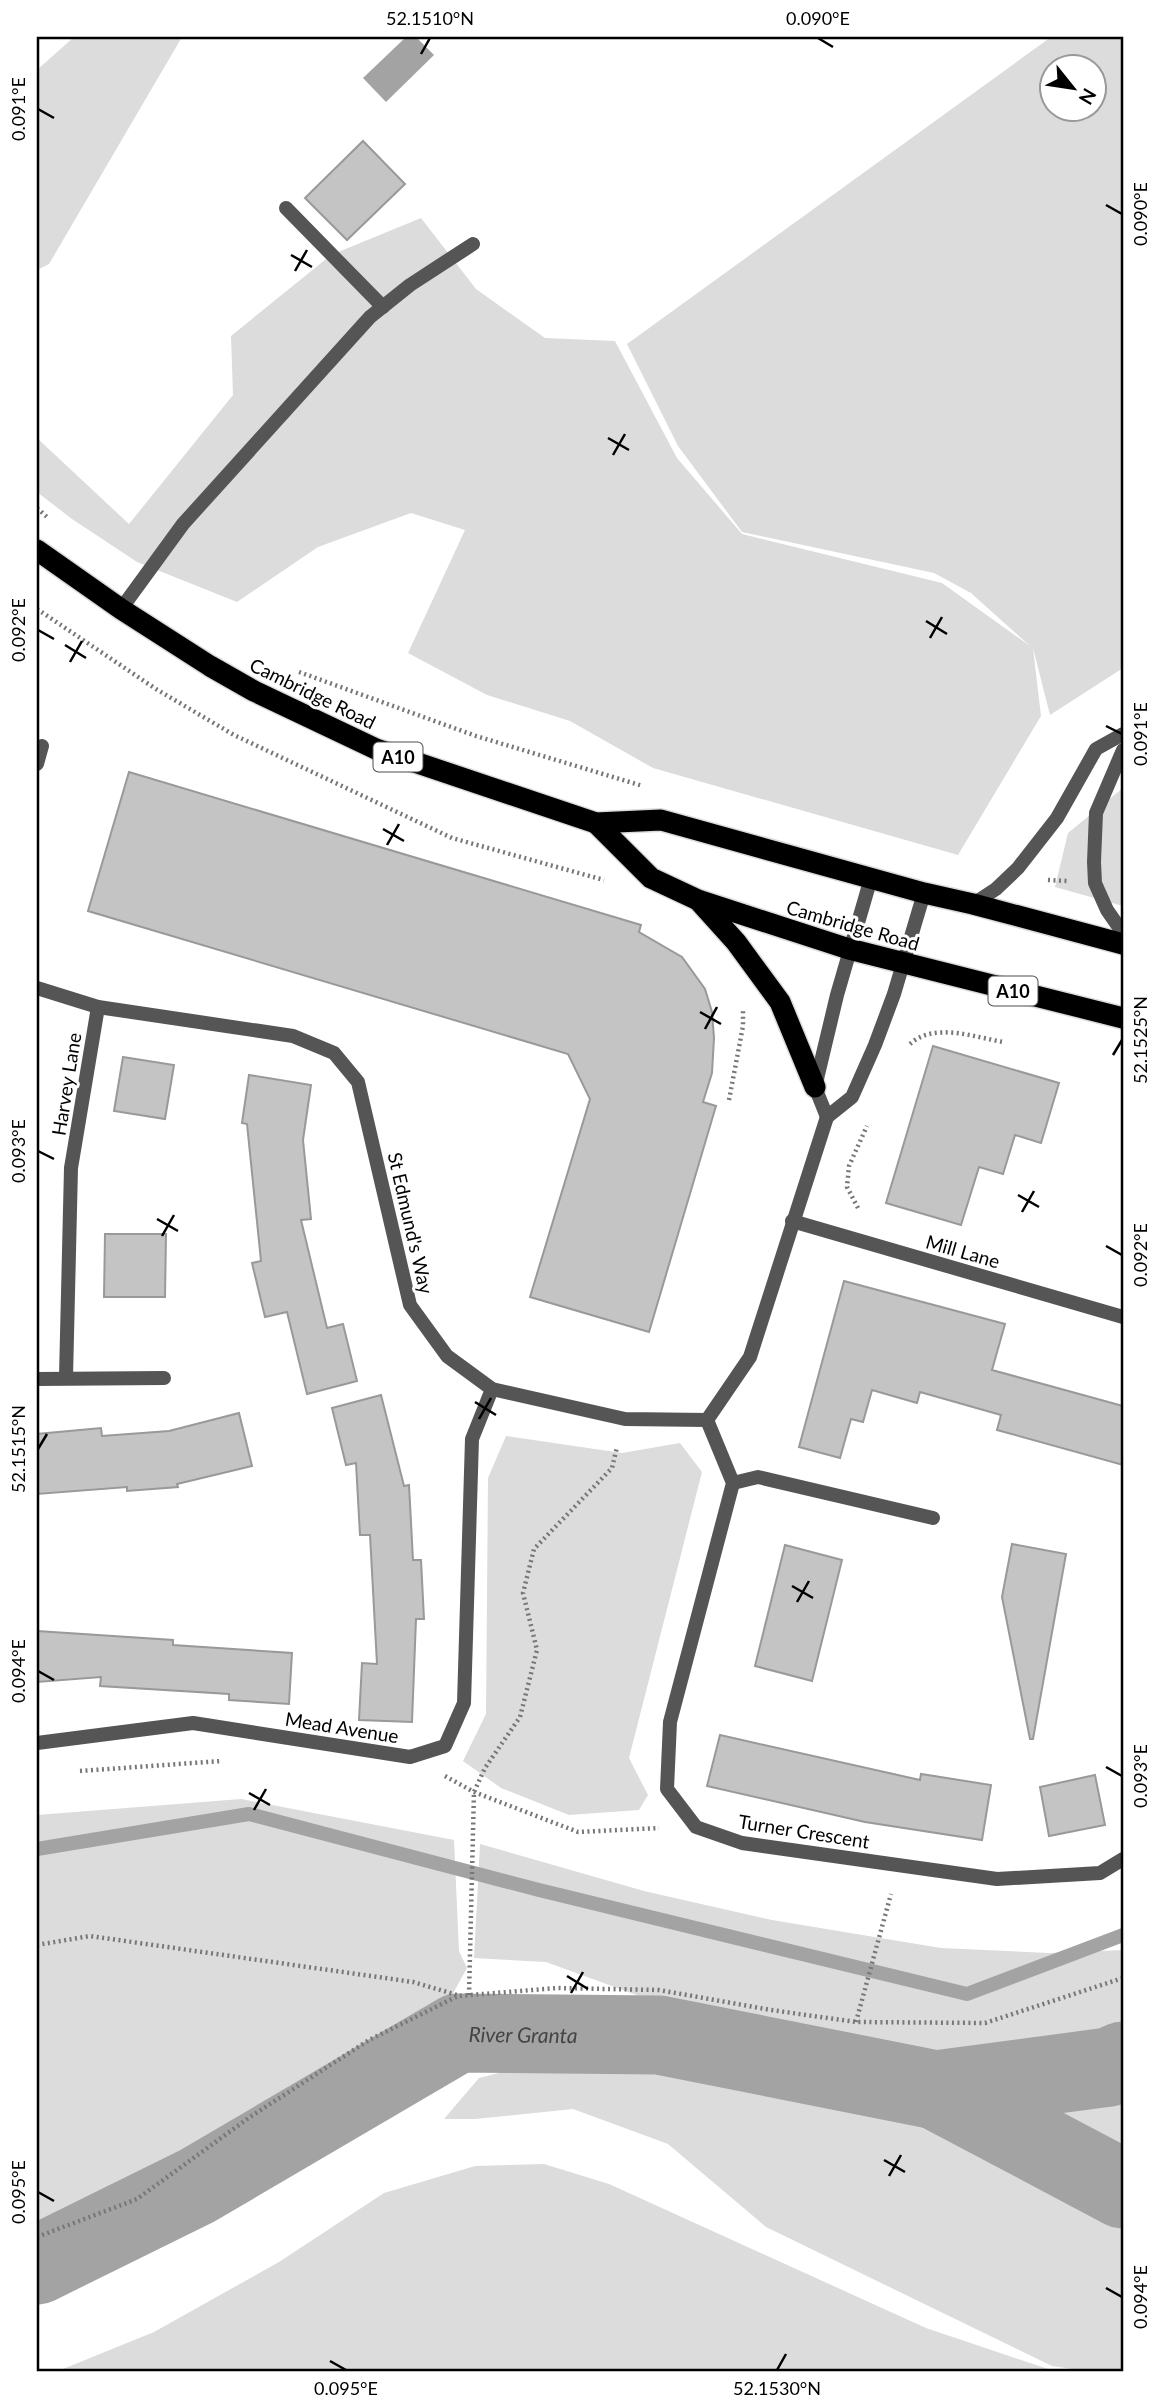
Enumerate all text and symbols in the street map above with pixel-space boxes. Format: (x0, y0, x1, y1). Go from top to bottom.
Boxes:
text: 52.1510°N (386, 7, 474, 29)
text: 0.090°E (786, 7, 850, 29)
north arrow (1038, 52, 1108, 122)
text: 0.091°E (7, 77, 29, 141)
text: N (1075, 85, 1102, 109)
text: 0.090°E (1129, 182, 1151, 246)
text: 0.092°E (7, 598, 29, 662)
street label: Cambridge Road (246, 653, 380, 733)
text: 0.091°E (1129, 702, 1151, 766)
road number: A10 (374, 742, 422, 772)
street label: Cambridge Road (784, 895, 922, 955)
road number: A10 (988, 976, 1038, 1006)
text: 52.1525°N (1129, 996, 1151, 1084)
street label: Harvey Lane (47, 1031, 85, 1137)
text: 0.093°E (7, 1119, 29, 1183)
street label: St Edmund's Way (384, 1150, 438, 1296)
text: 0.092°E (1129, 1223, 1151, 1287)
street label: Mill Lane (923, 1230, 1003, 1272)
text: 52.1515°N (7, 1405, 29, 1493)
text: 0.094°E (7, 1639, 29, 1703)
street label: Mead Avenue (284, 1707, 400, 1747)
text: 0.093°E (1129, 1744, 1151, 1808)
street label: Turner Crescent (737, 1809, 871, 1853)
water label: River Granta (468, 2021, 578, 2047)
text: 0.095°E (7, 2160, 29, 2224)
text: 0.094°E (1129, 2265, 1151, 2329)
text: 0.095°E (314, 2377, 378, 2399)
text: 52.1530°N (733, 2377, 821, 2399)

